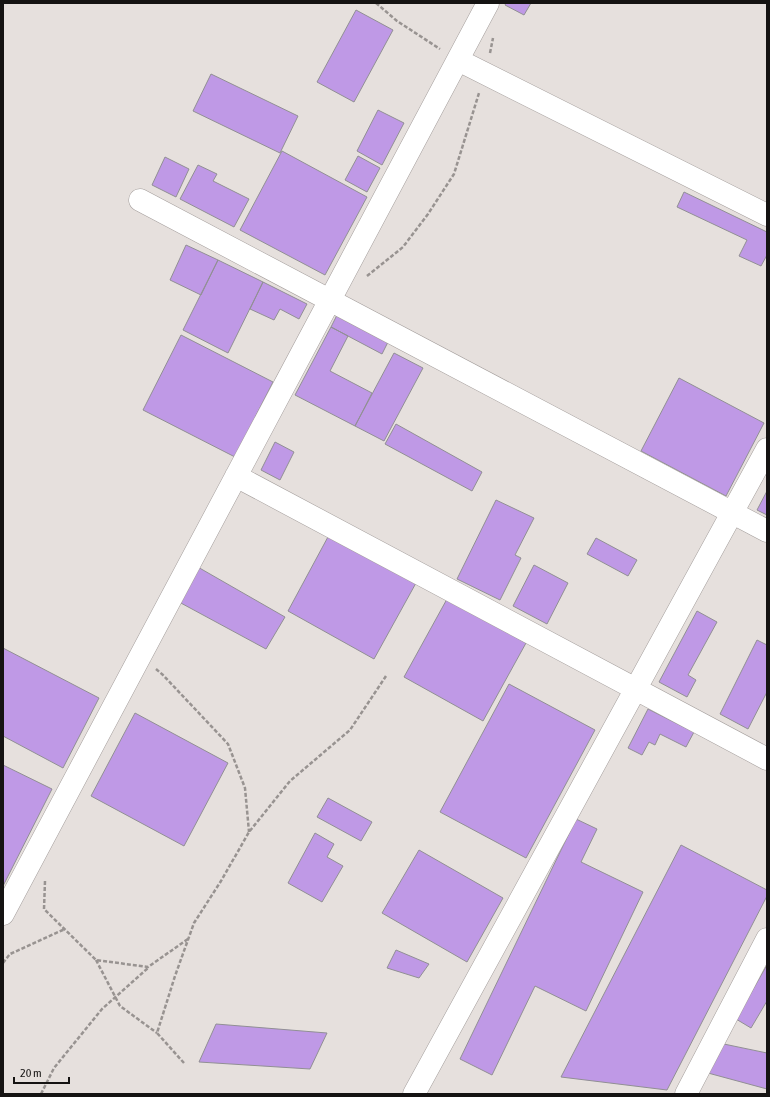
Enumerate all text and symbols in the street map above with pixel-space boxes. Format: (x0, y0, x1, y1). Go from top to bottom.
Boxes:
scale bar (14, 1059, 69, 1085)
text: 20 m (20, 1066, 42, 1080)

